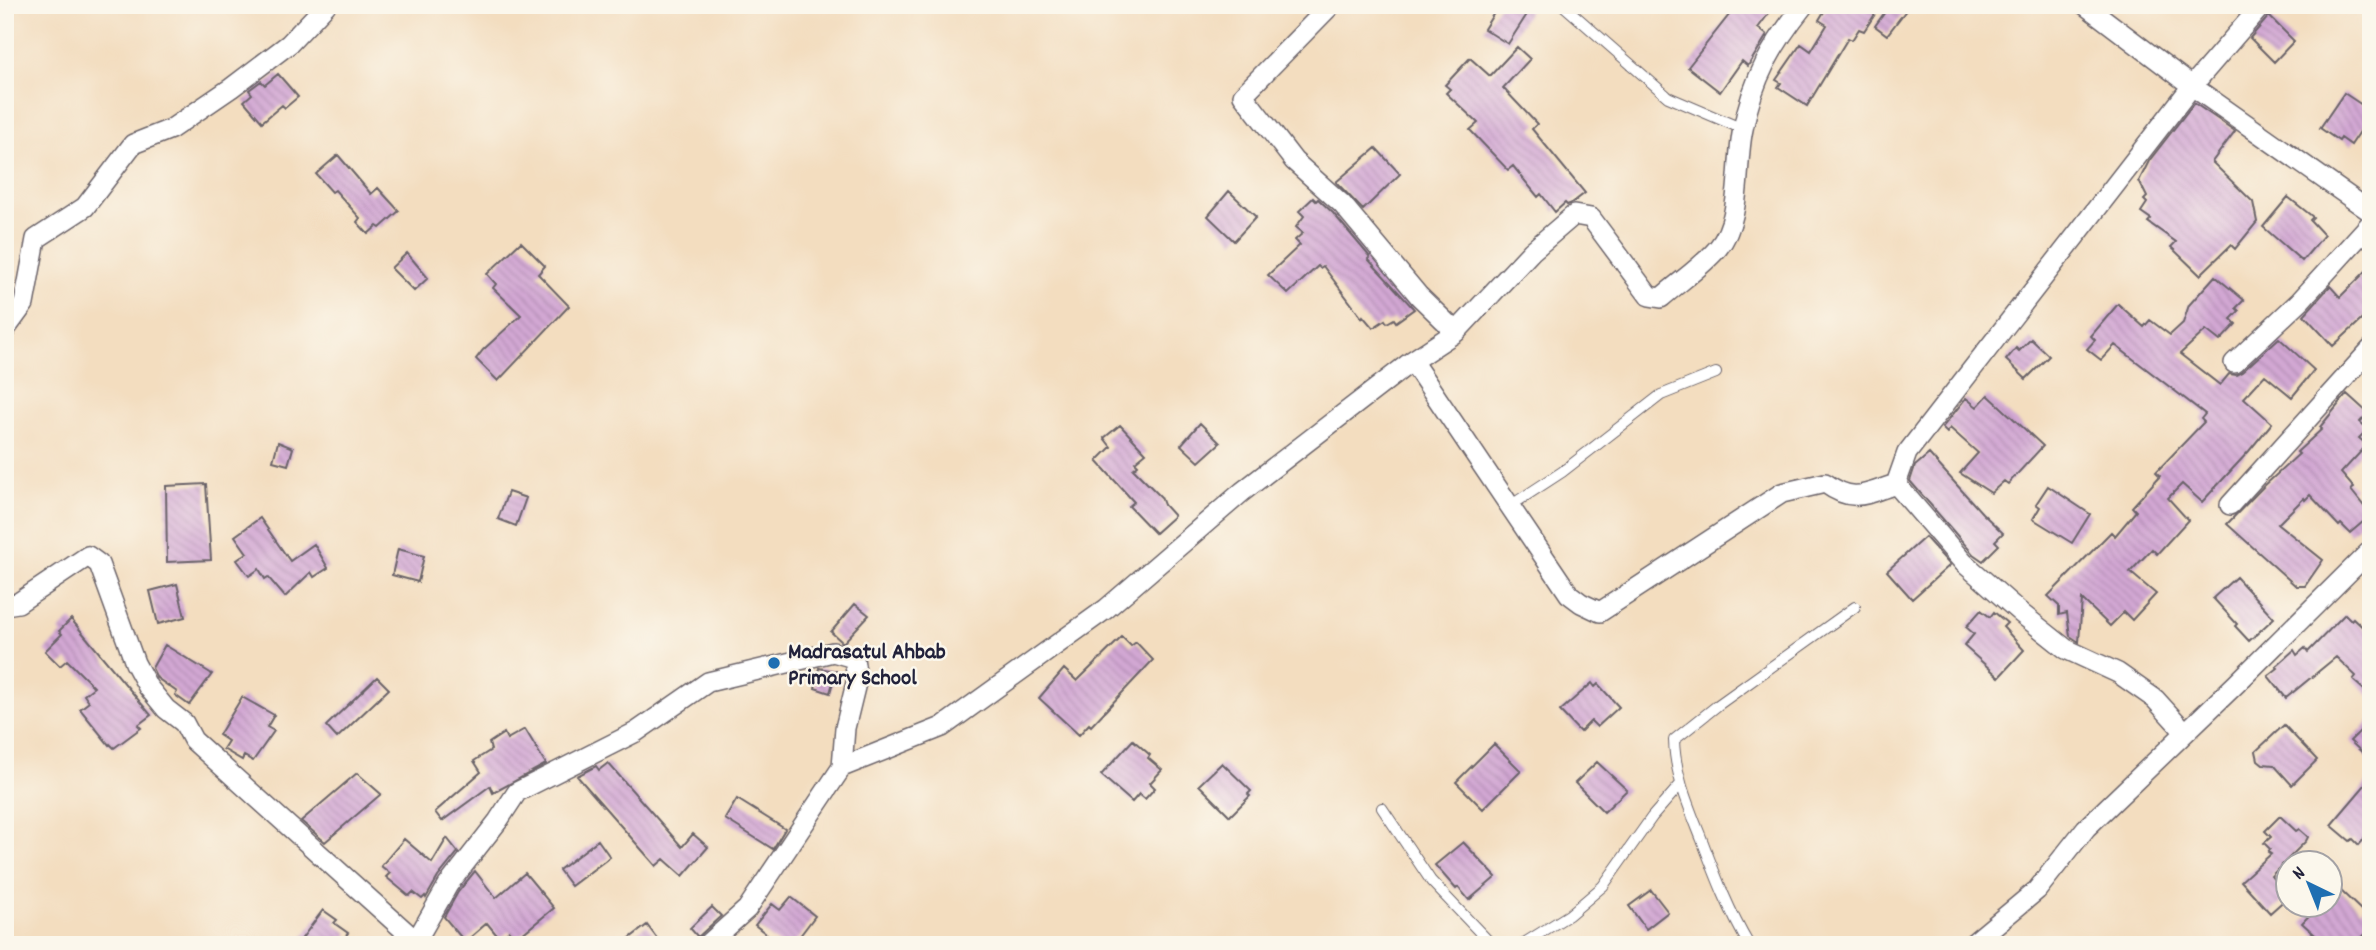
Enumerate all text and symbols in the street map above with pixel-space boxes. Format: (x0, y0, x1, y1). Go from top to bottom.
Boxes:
place label: Madrasatul Ahbab Primary School (788, 637, 946, 696)
marker: Madrasatul Ahbab Primary School (766, 655, 782, 671)
north arrow (2274, 848, 2344, 918)
text: N (2287, 861, 2312, 887)

